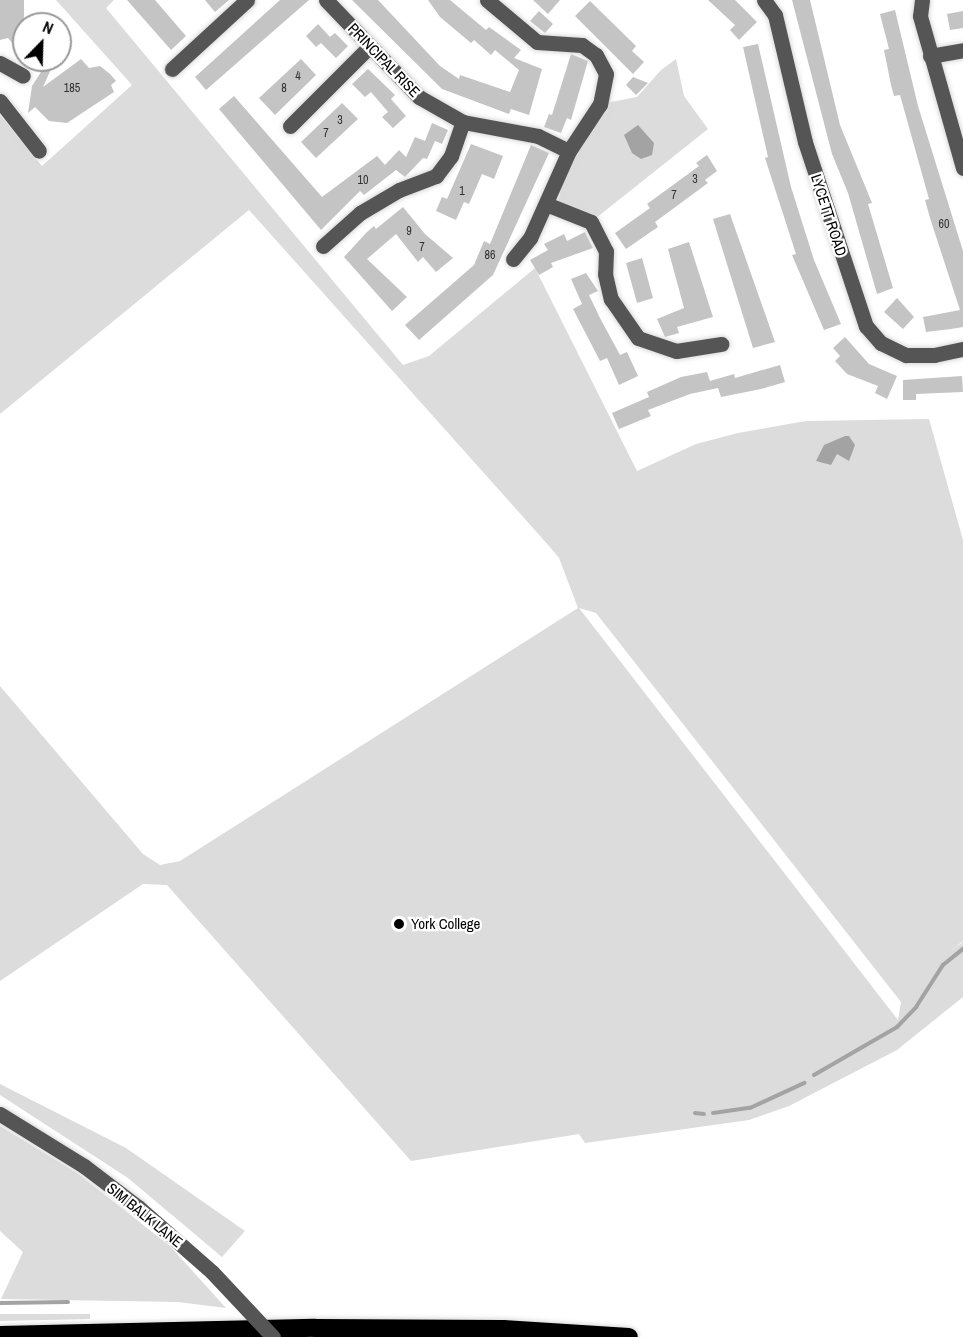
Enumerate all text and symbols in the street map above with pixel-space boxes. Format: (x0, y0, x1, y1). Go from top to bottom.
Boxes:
north arrow (12, 12, 72, 72)
text: N (40, 15, 57, 39)
street label: PRINCIPAL RISE (344, 19, 424, 101)
house number: 4 (295, 70, 301, 84)
house number: 185 (64, 82, 80, 96)
house number: 8 (281, 82, 287, 96)
house number: 3 (337, 114, 343, 128)
house number: 7 (323, 127, 329, 141)
street label: LYCETT ROAD (807, 172, 851, 258)
house number: 3 (692, 173, 698, 187)
house number: 10 (358, 174, 368, 188)
house number: 1 (459, 185, 465, 199)
house number: 7 (671, 189, 677, 203)
house number: 60 (939, 218, 949, 232)
house number: 9 (406, 225, 412, 239)
house number: 7 (419, 241, 425, 255)
house number: 86 (485, 249, 495, 263)
place label: York College (411, 915, 480, 933)
marker: York College (392, 917, 406, 931)
street label: SIM BALK LANE (103, 1179, 187, 1251)

